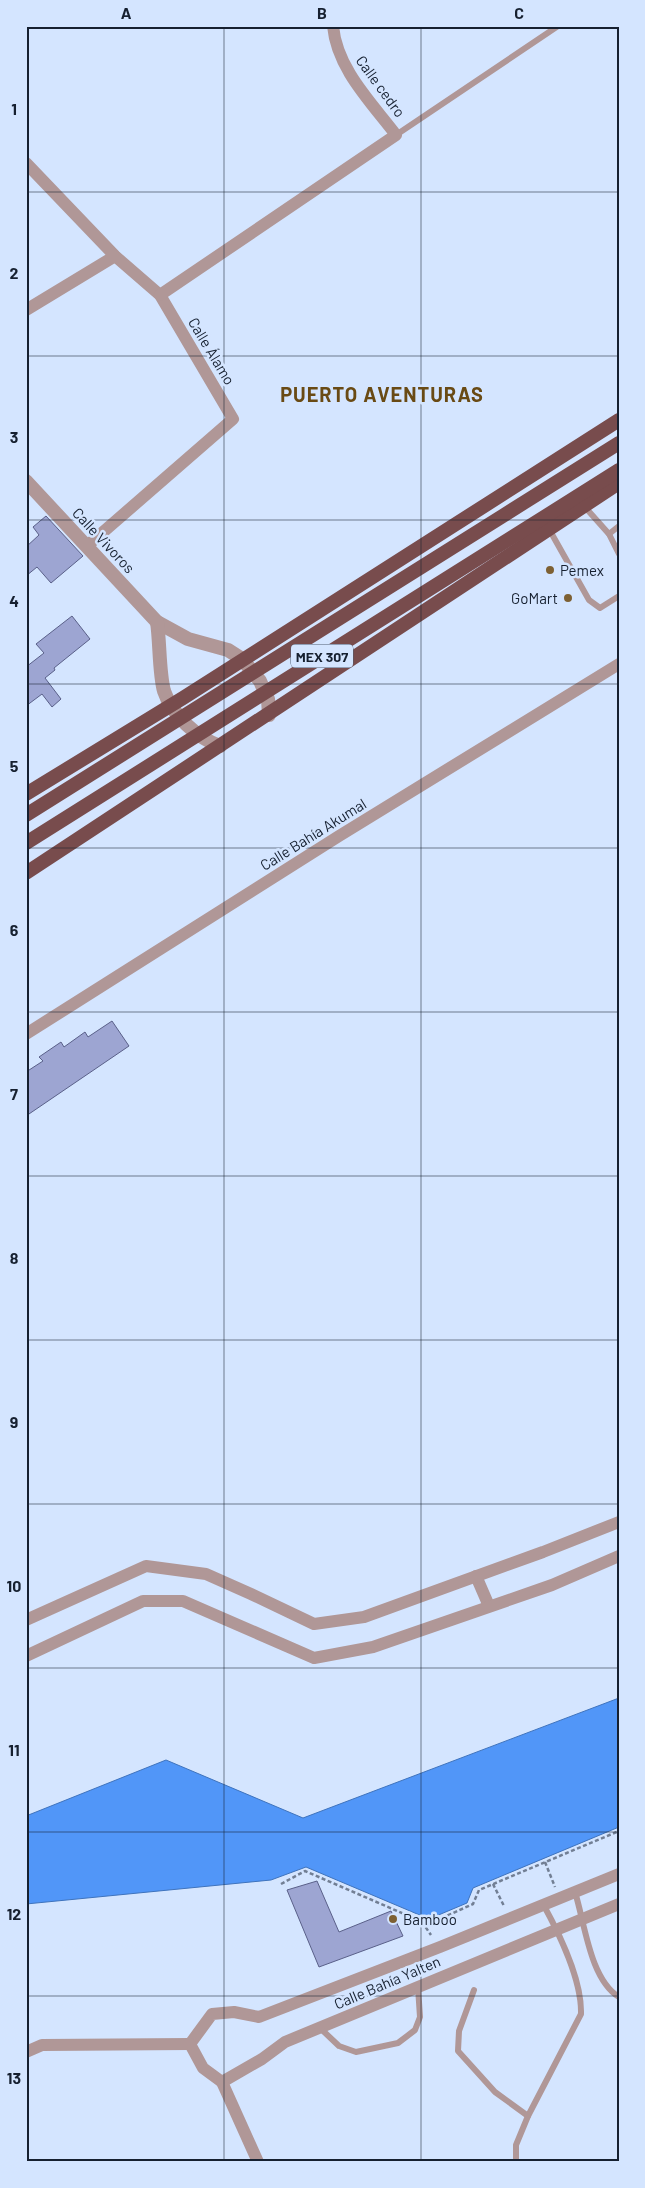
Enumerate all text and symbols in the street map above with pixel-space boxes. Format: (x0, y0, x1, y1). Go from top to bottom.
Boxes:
text: A (121, 3, 132, 22)
text: B (317, 3, 327, 22)
text: C (514, 3, 524, 22)
street label: Calle cedro (353, 52, 409, 120)
text: 1 (11, 99, 17, 118)
text: 2 (10, 263, 19, 282)
street label: Calle Álamo (185, 314, 239, 388)
district label: PUERTO AVENTURAS (280, 382, 484, 406)
text: 3 (10, 427, 18, 446)
street label: Calle Vivoros (69, 503, 139, 577)
place label: Pemex (560, 561, 604, 579)
marker: Pemex (544, 564, 556, 576)
place label: GoMart (511, 589, 558, 607)
text: 4 (9, 591, 19, 610)
marker: GoMart (562, 592, 574, 604)
road number: MEX 307 (291, 644, 353, 668)
text: 5 (10, 756, 19, 775)
street label: Calle Bahía Akumal (257, 794, 369, 874)
text: 6 (10, 920, 19, 939)
text: 7 (10, 1084, 18, 1103)
text: 8 (10, 1248, 19, 1267)
text: 9 (10, 1412, 18, 1431)
text: 10 (7, 1576, 21, 1595)
text: 11 (8, 1740, 20, 1759)
text: 12 (7, 1904, 21, 1923)
place label: Bamboo (403, 1910, 457, 1928)
marker: Bamboo (387, 1913, 399, 1925)
street label: Calle Bahía Yalten (331, 1951, 443, 2013)
text: 13 (7, 2068, 21, 2087)

